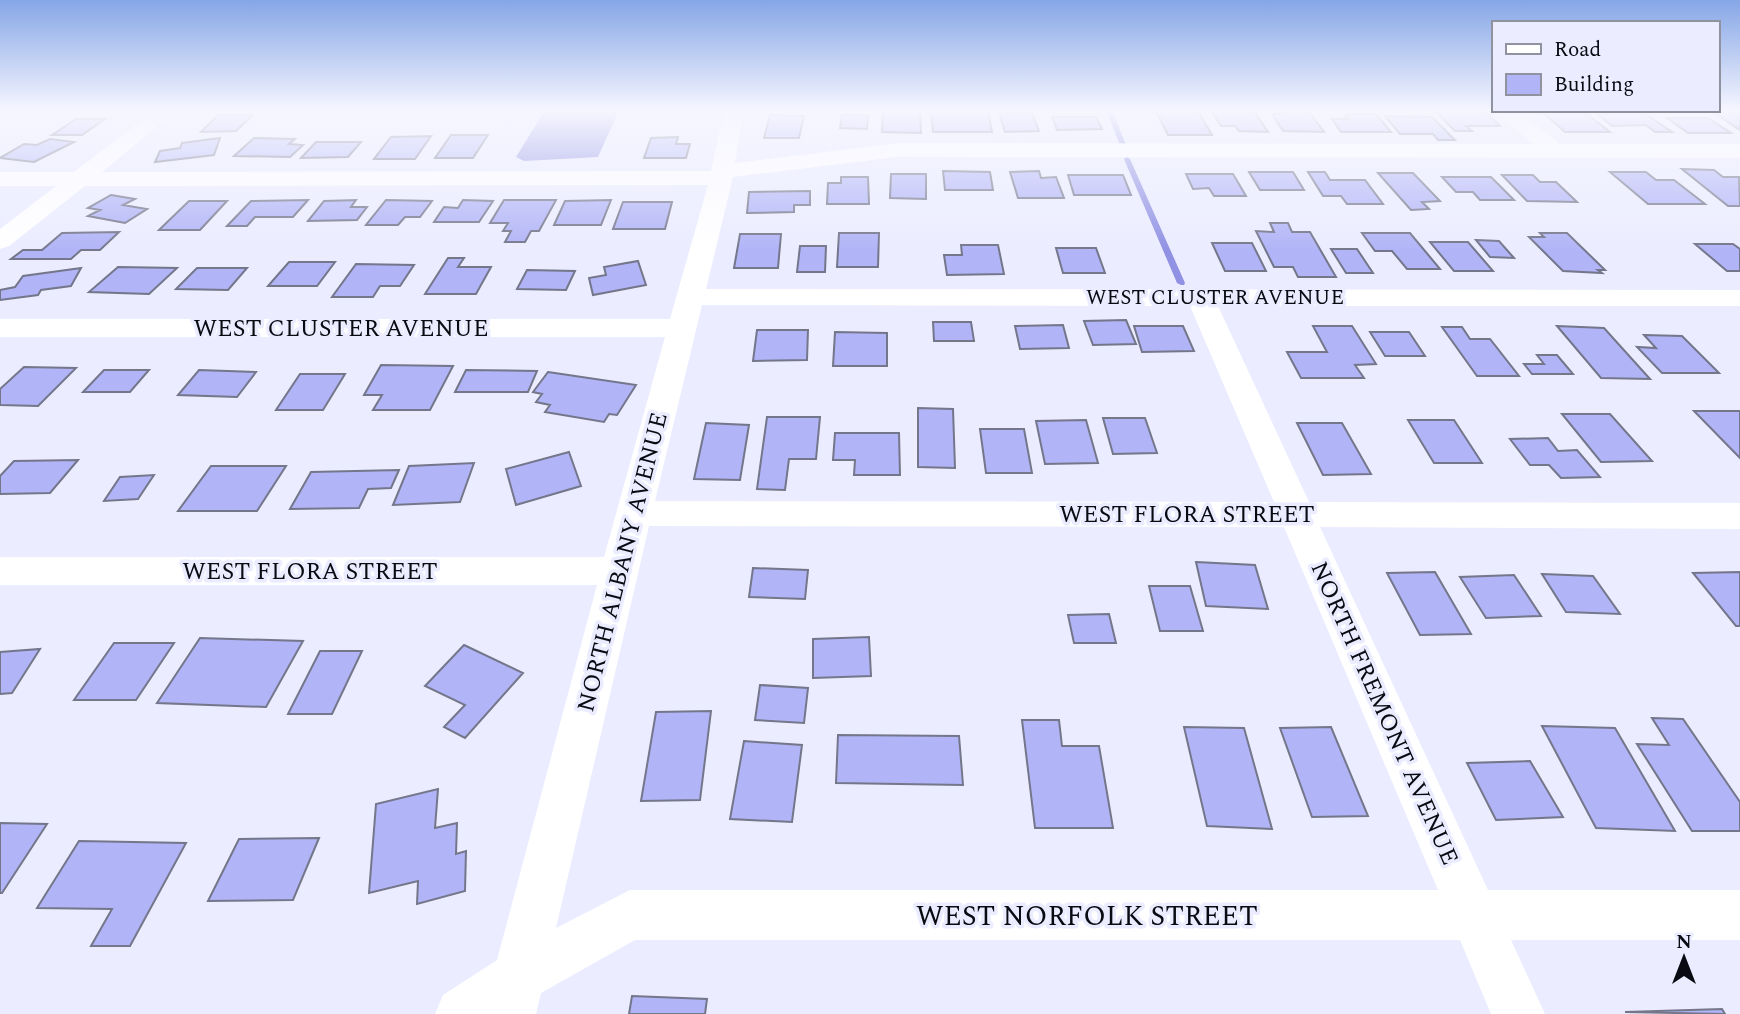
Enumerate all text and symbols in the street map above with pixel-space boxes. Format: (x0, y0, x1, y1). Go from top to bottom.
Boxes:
legend (1492, 21, 1719, 112)
text: Road (1554, 34, 1601, 66)
text: Building (1554, 69, 1634, 101)
street label: WEST CLUSTER AVENUE (1086, 282, 1344, 314)
street label: WEST CLUSTER AVENUE (193, 311, 489, 347)
street label: NORTH ALBANY AVENUE (568, 409, 678, 716)
street label: WEST FLORA STREET (1059, 497, 1315, 533)
street label: WEST FLORA STREET (182, 554, 438, 590)
street label: NORTH FREMONT AVENUE (1301, 556, 1467, 871)
street label: WEST NORFOLK STREET (916, 895, 1258, 938)
north arrow (1649, 923, 1719, 993)
text: N (1676, 928, 1692, 957)

